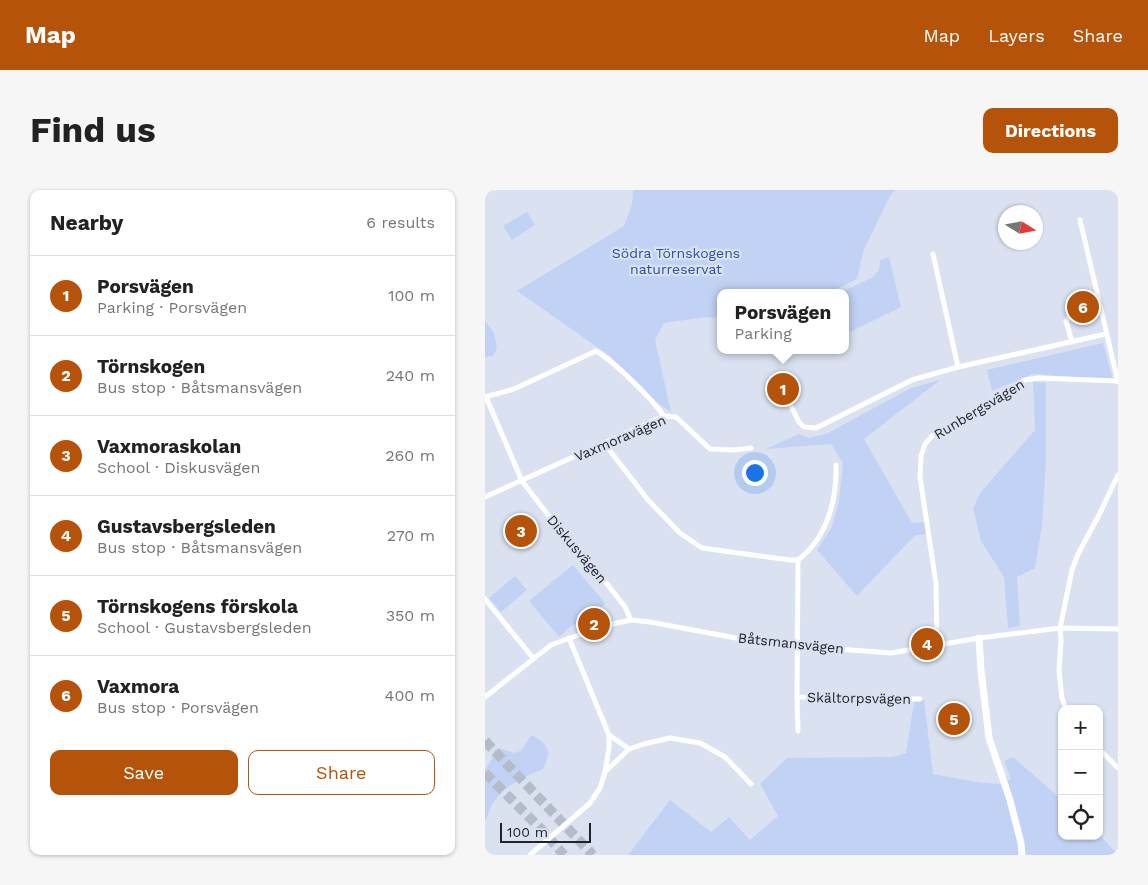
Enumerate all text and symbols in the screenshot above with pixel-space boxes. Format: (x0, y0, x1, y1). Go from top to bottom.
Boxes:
text: Map (25, 21, 76, 49)
text: Map (923, 25, 960, 46)
text: Layers (988, 25, 1045, 46)
text: Share (1073, 25, 1123, 46)
button: Directions (983, 108, 1118, 153)
text: Find us (30, 109, 156, 151)
north arrow (998, 205, 1043, 250)
text: Nearby (50, 210, 123, 235)
text: 6 results (366, 213, 435, 232)
park label: Södra Törnskogens naturreservat (612, 245, 740, 277)
text: Porsvägen (97, 275, 194, 298)
text: 1 (63, 286, 69, 305)
text: 100 m (388, 286, 435, 305)
pin: 6 (1067, 288, 1099, 326)
popup (717, 289, 849, 354)
text: Parking · Porsvägen (97, 298, 247, 317)
text: Porsvägen (735, 301, 831, 324)
text: Parking (735, 324, 792, 343)
text: Törnskogen (97, 355, 205, 378)
text: 2 (61, 366, 71, 385)
text: 240 m (386, 366, 435, 385)
pin: 1 (767, 370, 799, 408)
street label: Runbergsvägen (931, 376, 1027, 442)
text: Bus stop · Båtsmansvägen (97, 378, 302, 397)
street label: Vaxmoravägen (572, 412, 668, 464)
text: Vaxmoraskolan (97, 435, 241, 458)
text: 3 (61, 446, 71, 465)
text: 260 m (385, 446, 435, 465)
text: School · Diskusvägen (97, 458, 260, 477)
your location (742, 460, 768, 486)
pin: 3 (505, 512, 537, 550)
street label: Diskusvägen (544, 512, 610, 586)
text: Gustavsbergsleden (97, 515, 276, 538)
text: 4 (61, 526, 71, 545)
text: 270 m (387, 526, 435, 545)
text: Bus stop · Båtsmansvägen (97, 538, 302, 557)
text: Törnskogens förskola (97, 595, 298, 618)
pin: 2 (578, 605, 610, 643)
text: 5 (61, 606, 71, 625)
text: 350 m (386, 606, 435, 625)
text: School · Gustavsbergsleden (97, 618, 312, 637)
pin: 4 (911, 625, 943, 663)
street label: Båtsmansvägen (737, 629, 845, 657)
text: Vaxmora (97, 675, 179, 698)
text: 6 (61, 686, 71, 705)
text: 400 m (385, 686, 435, 705)
street label: Skältorpsvägen (807, 689, 911, 707)
text: Bus stop · Porsvägen (97, 698, 259, 717)
pin: 5 (938, 700, 970, 738)
map controls (1058, 705, 1103, 840)
button: + (1058, 705, 1103, 750)
button: Save (50, 750, 238, 795)
button: Share (248, 750, 435, 795)
button: − (1058, 750, 1103, 795)
button: locate (1058, 795, 1103, 840)
scale bar (500, 820, 591, 843)
text: 100 m (507, 824, 548, 840)

